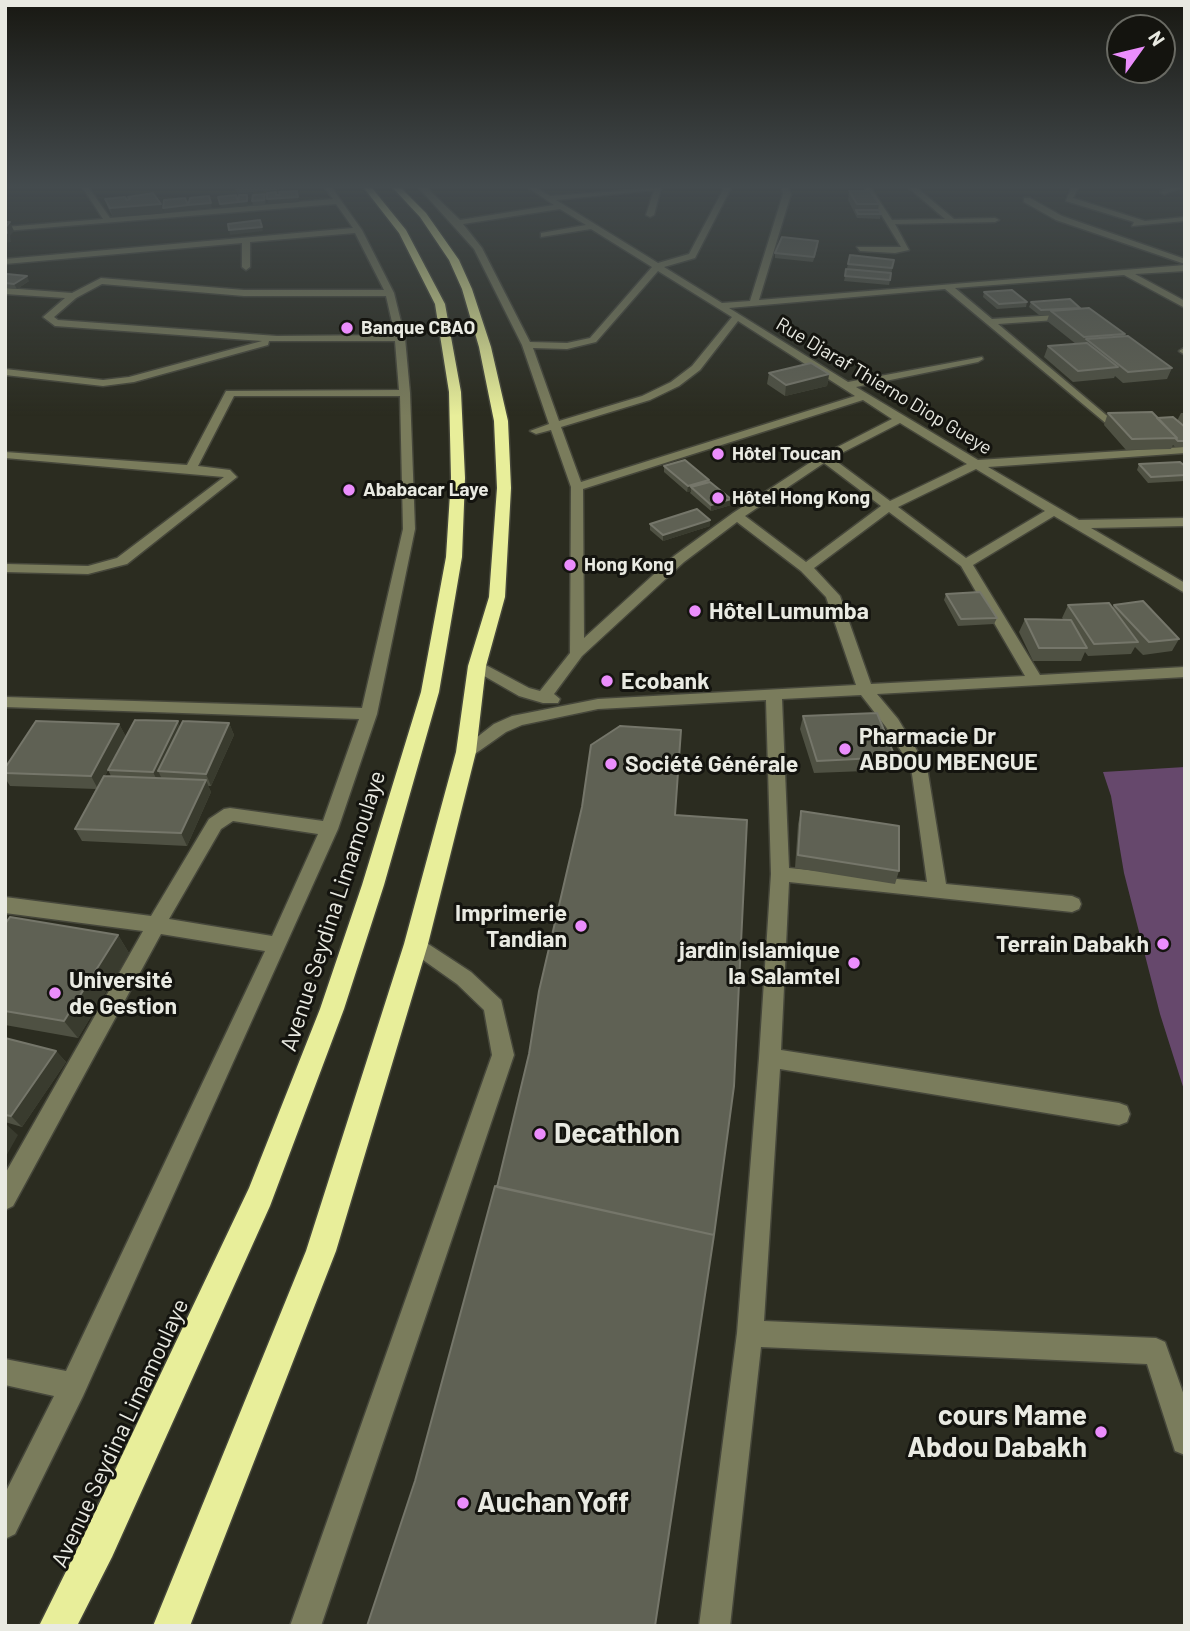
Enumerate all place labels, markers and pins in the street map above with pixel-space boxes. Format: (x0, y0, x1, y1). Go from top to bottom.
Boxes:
place label: Banque CBAO (361, 317, 475, 339)
marker: Banque CBAO (339, 320, 355, 336)
place label: Hôtel Toucan (732, 443, 841, 465)
marker: Hôtel Toucan (710, 446, 726, 462)
place label: Ababacar Laye (363, 479, 489, 501)
marker: Ababacar Laye (341, 482, 357, 498)
place label: Hôtel Hong Kong (732, 487, 870, 509)
marker: Hôtel Hong Kong (710, 490, 726, 506)
place label: Hong Kong (584, 554, 674, 576)
marker: Hong Kong (562, 557, 578, 573)
place label: Hôtel Lumumba (709, 597, 869, 625)
marker: Hôtel Lumumba (687, 603, 703, 619)
place label: Ecobank (621, 667, 709, 695)
marker: Ecobank (599, 673, 615, 689)
place label: Pharmacie Dr ABDOU MBENGUE (859, 722, 1038, 776)
marker: Pharmacie Dr ABDOU MBENGUE (837, 741, 853, 757)
place label: Société Générale (625, 750, 798, 778)
marker: Société Générale (603, 756, 619, 772)
place label: Imprimerie Tandian (455, 899, 567, 953)
marker: Imprimerie Tandian (573, 918, 589, 934)
place label: Terrain Dabakh (996, 930, 1149, 958)
place label: jardin islamique la Salamtel (679, 936, 840, 990)
marker: Terrain Dabakh (1155, 936, 1171, 952)
marker: jardin islamique la Salamtel (846, 955, 862, 971)
place label: Université de Gestion (69, 966, 177, 1020)
marker: Université de Gestion (47, 985, 63, 1001)
place label: Decathlon (554, 1117, 680, 1151)
marker: Decathlon (532, 1126, 548, 1142)
place label: cours Mame Abdou Dabakh (907, 1399, 1087, 1465)
marker: cours Mame Abdou Dabakh (1093, 1424, 1109, 1440)
place label: Auchan Yoff (477, 1486, 629, 1520)
marker: Auchan Yoff (455, 1495, 471, 1511)

